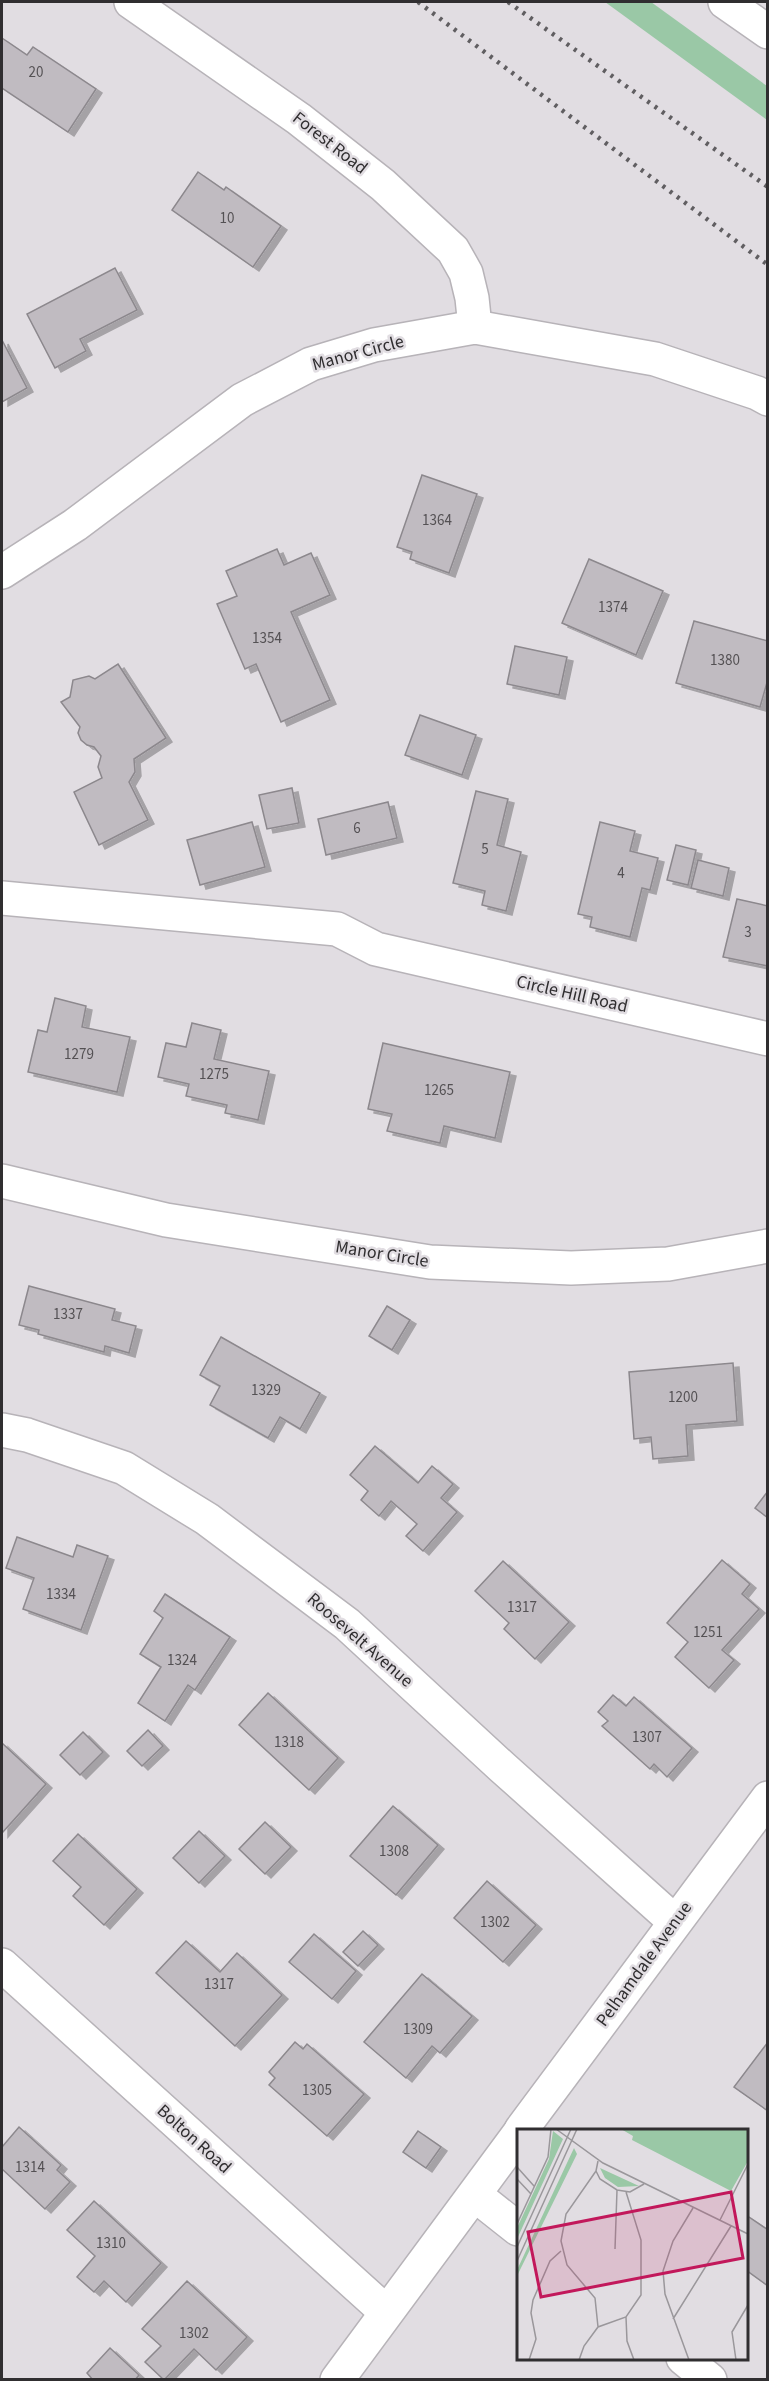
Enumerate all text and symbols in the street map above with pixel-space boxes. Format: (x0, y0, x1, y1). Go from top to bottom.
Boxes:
house number: 20 (29, 62, 43, 83)
street label: Forest Road (287, 106, 373, 180)
house number: 10 (220, 208, 234, 229)
street label: Manor Circle (309, 329, 407, 377)
house number: 1364 (422, 510, 452, 531)
house number: 1374 (598, 597, 628, 618)
house number: 1354 (252, 628, 282, 649)
house number: 1380 (710, 650, 740, 671)
house number: 6 (353, 818, 361, 839)
house number: 5 (481, 839, 489, 860)
house number: 4 (617, 863, 625, 884)
house number: 3 (744, 922, 752, 943)
street label: Circle Hill Road (514, 969, 630, 1019)
house number: 1279 (64, 1044, 94, 1065)
house number: 1275 (199, 1064, 229, 1085)
house number: 1265 (424, 1080, 454, 1101)
street label: Manor Circle (334, 1234, 430, 1274)
house number: 1337 (53, 1304, 83, 1325)
house number: 1329 (251, 1380, 281, 1401)
house number: 1200 (668, 1387, 698, 1408)
house number: 1334 (46, 1584, 76, 1605)
street label: Roosevelt Avenue (302, 1587, 418, 1693)
house number: 1317 (507, 1597, 537, 1618)
house number: 1251 (693, 1622, 723, 1643)
house number: 1324 (167, 1650, 197, 1671)
house number: 1307 (632, 1727, 662, 1748)
house number: 1318 (274, 1732, 304, 1753)
house number: 1308 (379, 1841, 409, 1862)
street label: Pelhamdale Avenue (590, 1896, 698, 2032)
house number: 1302 (480, 1912, 510, 1933)
house number: 1317 (204, 1974, 234, 1995)
house number: 1309 (403, 2019, 433, 2040)
house number: 1305 (302, 2080, 332, 2101)
street label: Bolton Road (151, 2099, 237, 2179)
inset map (517, 2129, 748, 2360)
house number: 1314 (15, 2157, 45, 2178)
house number: 1310 (96, 2233, 126, 2254)
house number: 1302 (179, 2323, 209, 2344)

